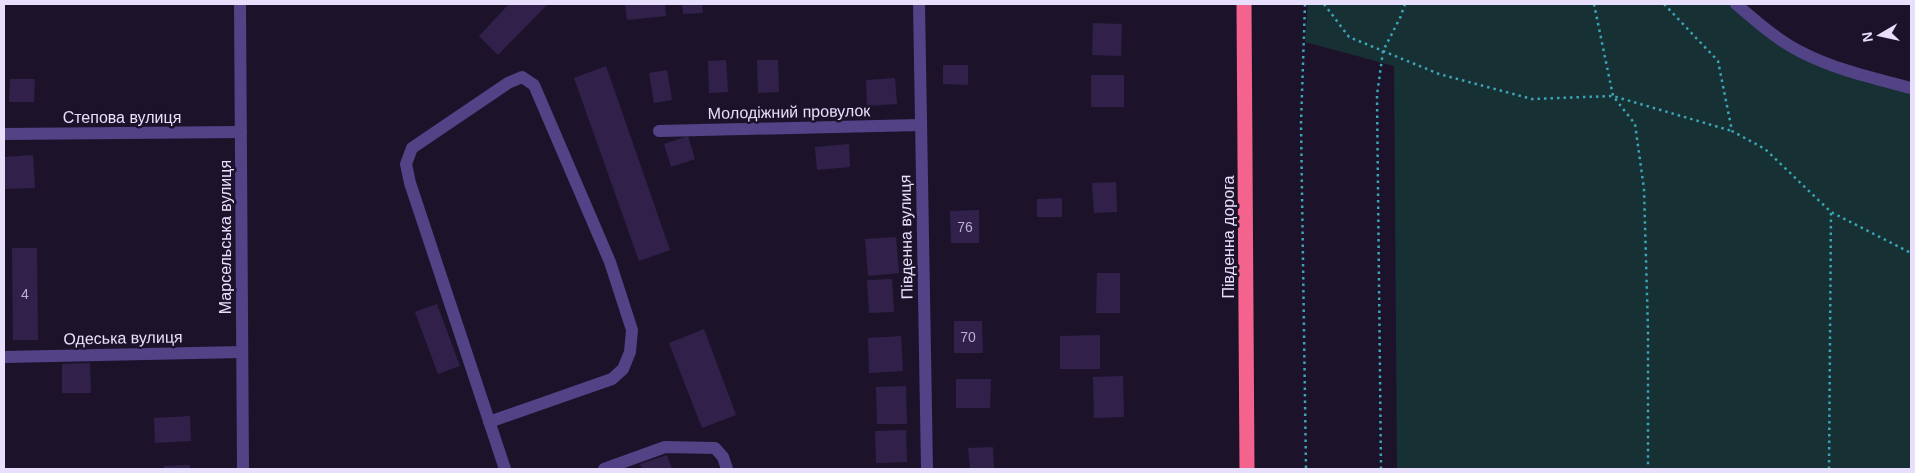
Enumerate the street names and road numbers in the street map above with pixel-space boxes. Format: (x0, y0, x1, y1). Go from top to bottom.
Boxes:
street label: Молодіжний провулок (708, 102, 871, 122)
street label: Степова вулиця (63, 109, 181, 126)
street label: Марсельська вулиця (217, 160, 234, 314)
street label: Південна вулиця (896, 175, 916, 299)
street label: Південна дорога (1220, 175, 1237, 299)
street label: Одеська вулиця (63, 328, 183, 348)

